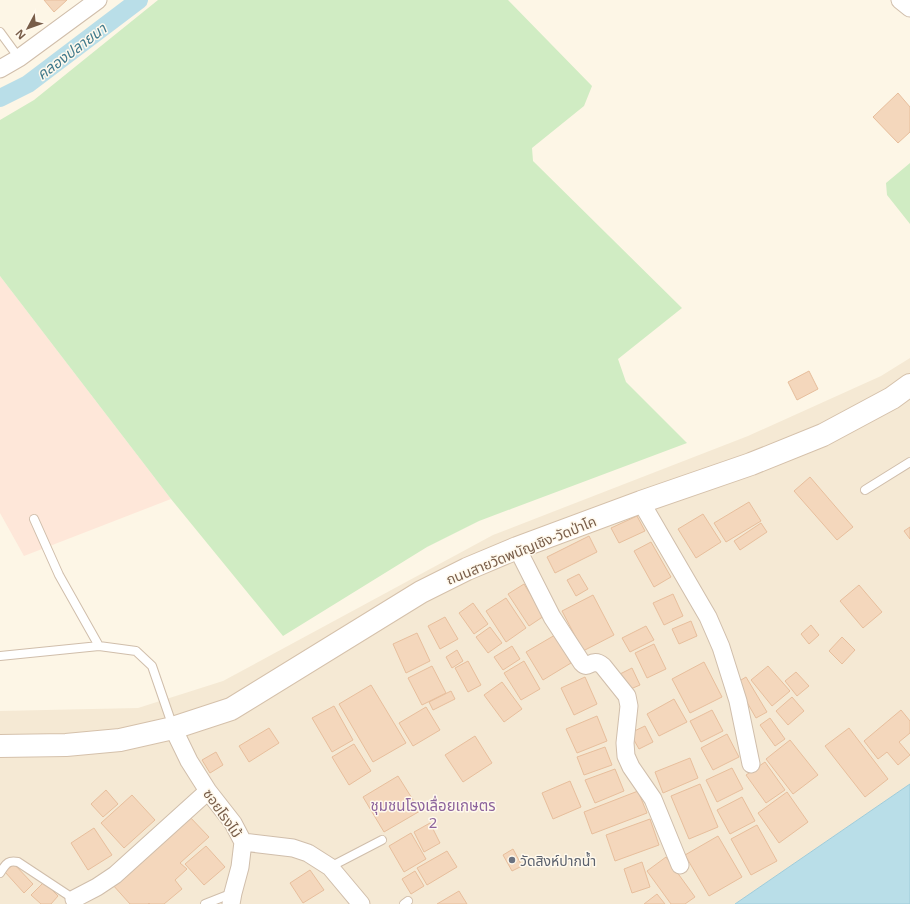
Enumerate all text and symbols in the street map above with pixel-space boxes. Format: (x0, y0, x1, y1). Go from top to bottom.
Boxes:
north arrow (8, 8, 48, 48)
water label: คลองปลายนา (32, 18, 111, 84)
text: N (11, 27, 29, 43)
street label: ถนนสายวัดพนัญเชิง-วัดป่าโค (443, 511, 599, 589)
street label: ซอยโรงไม้ (199, 785, 247, 841)
district label: ชุมชนโรงเลื่อยเกษตร 2 (371, 795, 496, 832)
place label: วัดสิงห์ปากน้ำ (520, 851, 596, 870)
marker: วัดสิงห์ปากน้ำ (507, 855, 517, 865)

